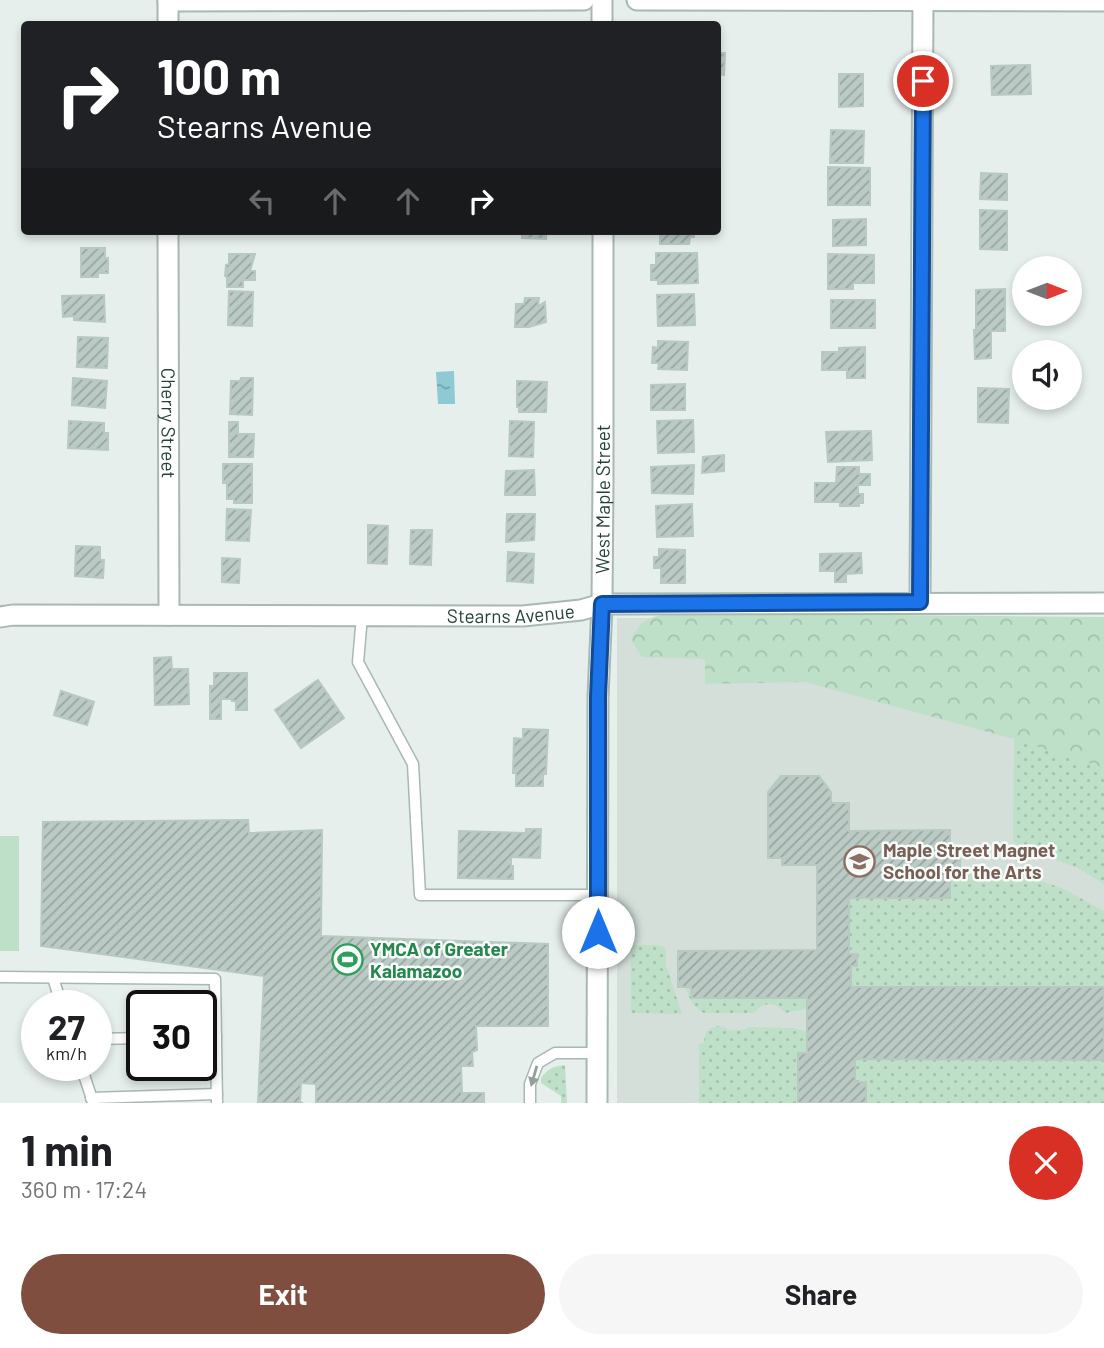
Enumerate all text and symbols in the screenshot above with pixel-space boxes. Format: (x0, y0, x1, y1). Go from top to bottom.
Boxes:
text: 100 m (157, 46, 281, 105)
icon: right (42, 49, 133, 140)
pin (893, 51, 953, 111)
icon: arrive (904, 62, 942, 100)
text: Stearns Avenue (157, 106, 373, 144)
icon: left (243, 182, 281, 220)
icon: ahead (316, 182, 354, 220)
icon: ahead (389, 182, 427, 220)
icon: right (462, 182, 500, 220)
north arrow (1012, 256, 1082, 326)
map controls (1012, 256, 1082, 410)
button: sound (1012, 340, 1082, 410)
street label: Cherry Street (157, 368, 181, 478)
street label: West Maple Street (590, 424, 614, 574)
street label: Stearns Avenue (447, 599, 576, 627)
place label: Maple Street Magnet School for the Arts (883, 838, 1055, 883)
school or university icon: Maple Street Magnet School for the Arts (843, 844, 877, 878)
position arrow (561, 895, 635, 969)
place label: YMCA of Greater Kalamazoo (370, 937, 509, 982)
sports icon: YMCA of Greater Kalamazoo (330, 943, 364, 977)
speed limit sign: 30 (126, 990, 217, 1081)
text: 27 (48, 1005, 85, 1047)
text: km/h (46, 1042, 87, 1064)
one-way arrow (528, 1066, 538, 1087)
text: 1 min (21, 1124, 113, 1174)
button: close (1009, 1126, 1083, 1200)
text: 360 m · 17:24 (21, 1175, 147, 1203)
button: Exit (21, 1254, 545, 1334)
button: Share (559, 1254, 1083, 1334)

